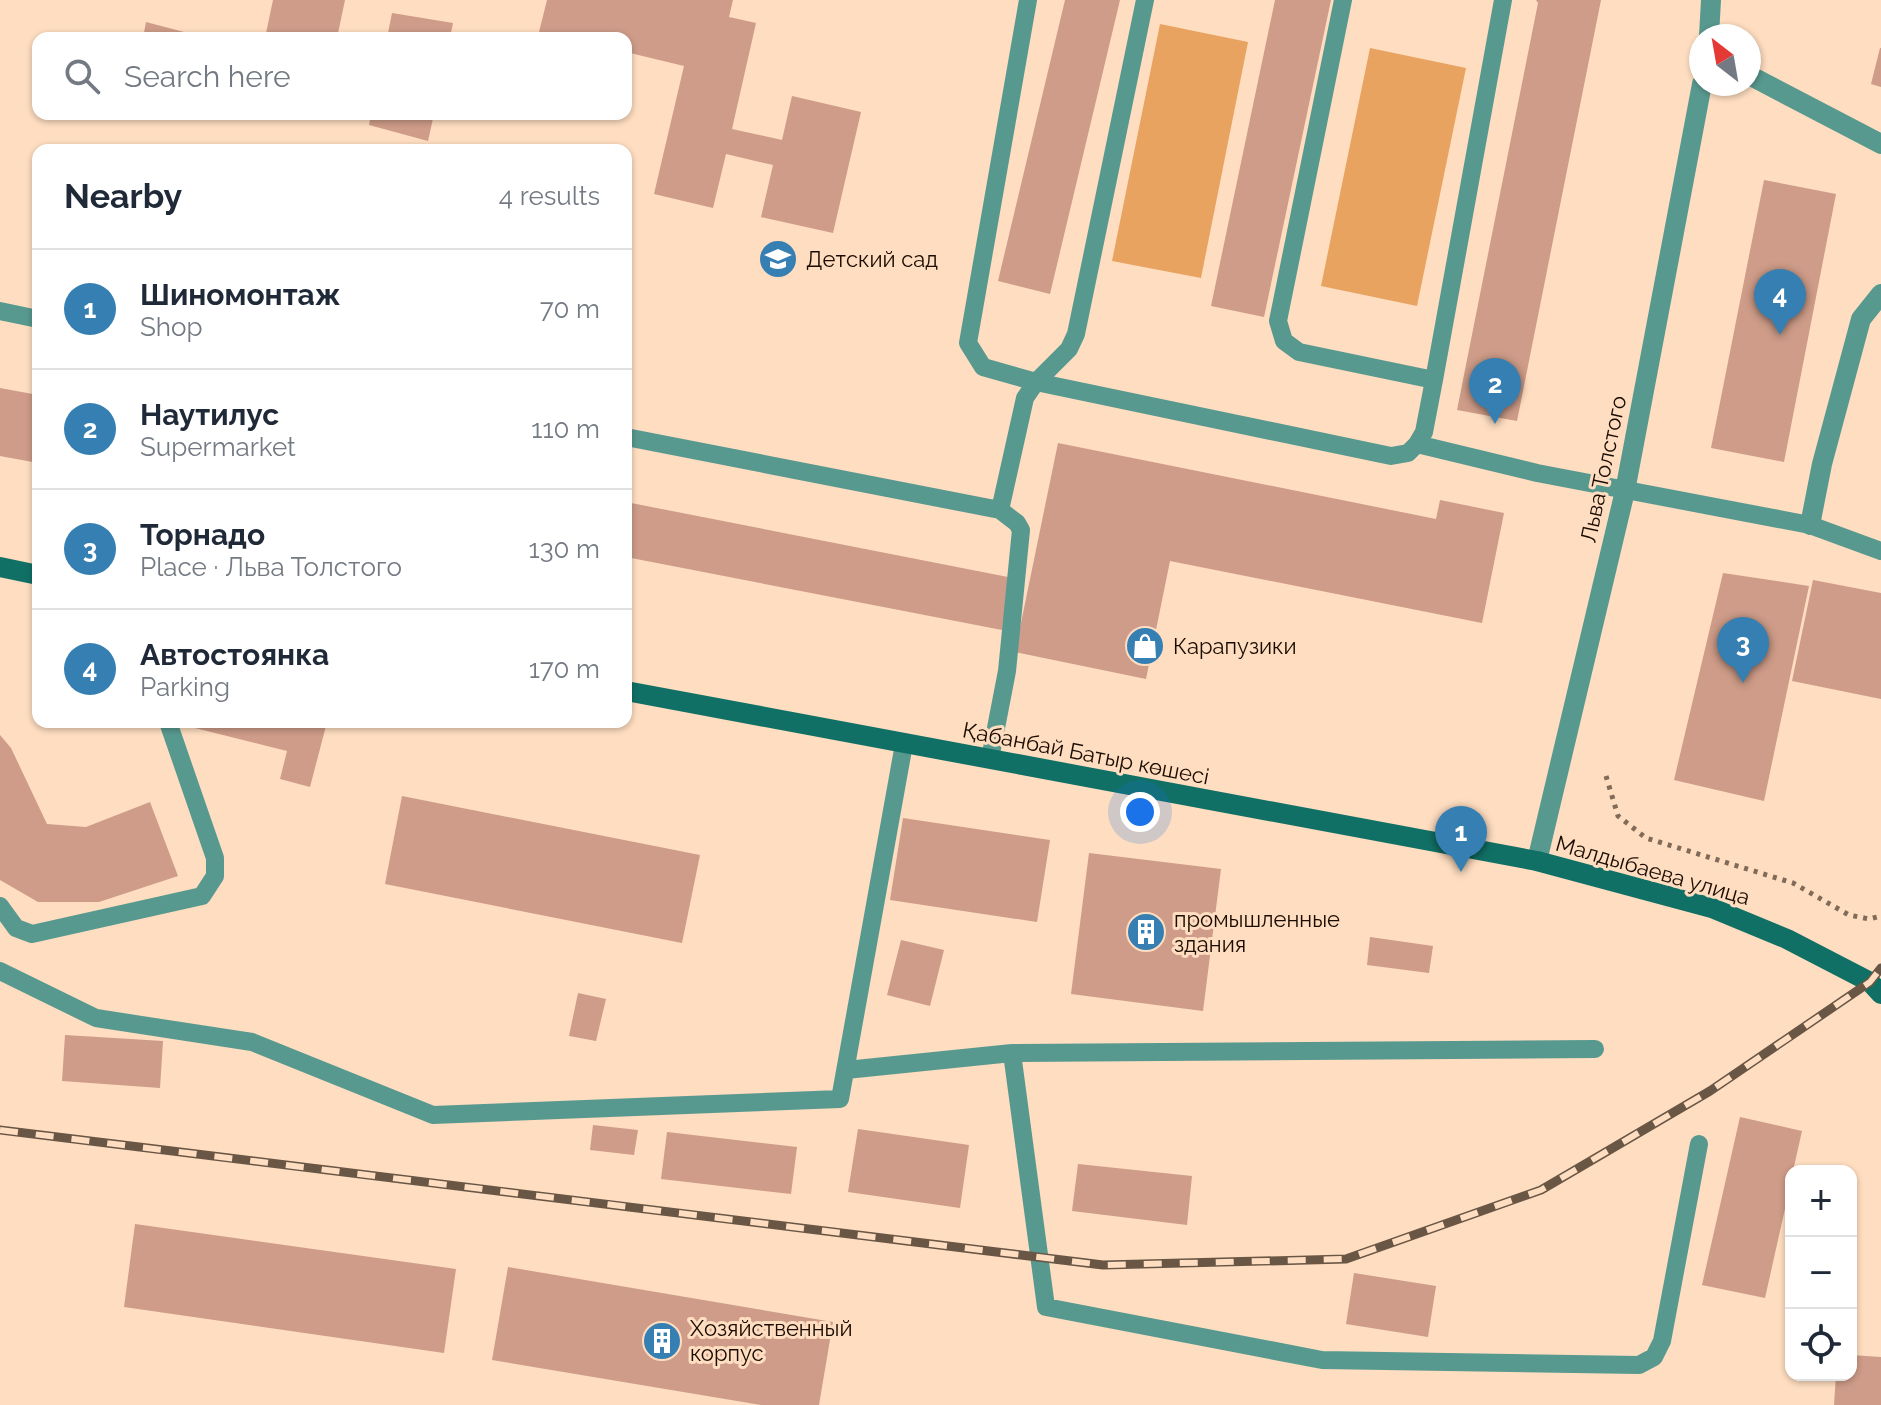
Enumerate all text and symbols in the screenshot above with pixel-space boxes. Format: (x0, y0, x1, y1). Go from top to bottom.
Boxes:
north arrow (1689, 24, 1761, 96)
search box (32, 32, 632, 120)
icon: search (60, 54, 104, 98)
text: Search here (124, 59, 291, 94)
text: Nearby (64, 176, 182, 216)
text: 4 results (499, 181, 600, 211)
school or university icon: Детский сад (757, 238, 799, 280)
place label: Детский сад (806, 246, 938, 272)
pin: 4 (1754, 269, 1806, 335)
text: Шиномонтаж (140, 277, 340, 312)
text: 1 (84, 294, 96, 324)
text: 70 m (540, 294, 600, 324)
text: Shop (140, 312, 202, 342)
pin: 2 (1469, 358, 1521, 424)
street label: Льва Толстого (1575, 393, 1631, 545)
text: Наутилус (140, 397, 279, 432)
text: 2 (83, 414, 97, 444)
text: 110 m (531, 414, 600, 444)
text: Supermarket (140, 432, 296, 462)
text: Торнадо (140, 517, 265, 552)
text: 3 (83, 534, 97, 564)
text: 130 m (529, 534, 600, 564)
text: Place · Льва Толстого (140, 552, 402, 582)
pin: 3 (1717, 617, 1769, 683)
shop icon: Карапузики (1124, 625, 1166, 667)
place label: Карапузики (1173, 633, 1297, 659)
text: Автостоянка (140, 637, 329, 672)
text: 4 (83, 654, 97, 684)
text: 170 m (529, 654, 600, 684)
text: Parking (140, 672, 230, 702)
street label: Қабанбай Батыр көшесі (961, 716, 1211, 790)
your location (1120, 792, 1160, 832)
pin: 1 (1435, 806, 1487, 872)
street label: Малдыбаева улица (1553, 830, 1753, 910)
place label: промышленные здания (1174, 906, 1340, 957)
building icon: промышленные здания (1125, 911, 1167, 953)
map controls (1785, 1165, 1857, 1381)
button: + (1785, 1165, 1857, 1237)
button: − (1785, 1237, 1857, 1309)
button: locate (1785, 1309, 1857, 1381)
place label: Хозяйственный корпус (690, 1315, 852, 1366)
building icon: Хозяйственный корпус (641, 1320, 683, 1362)

